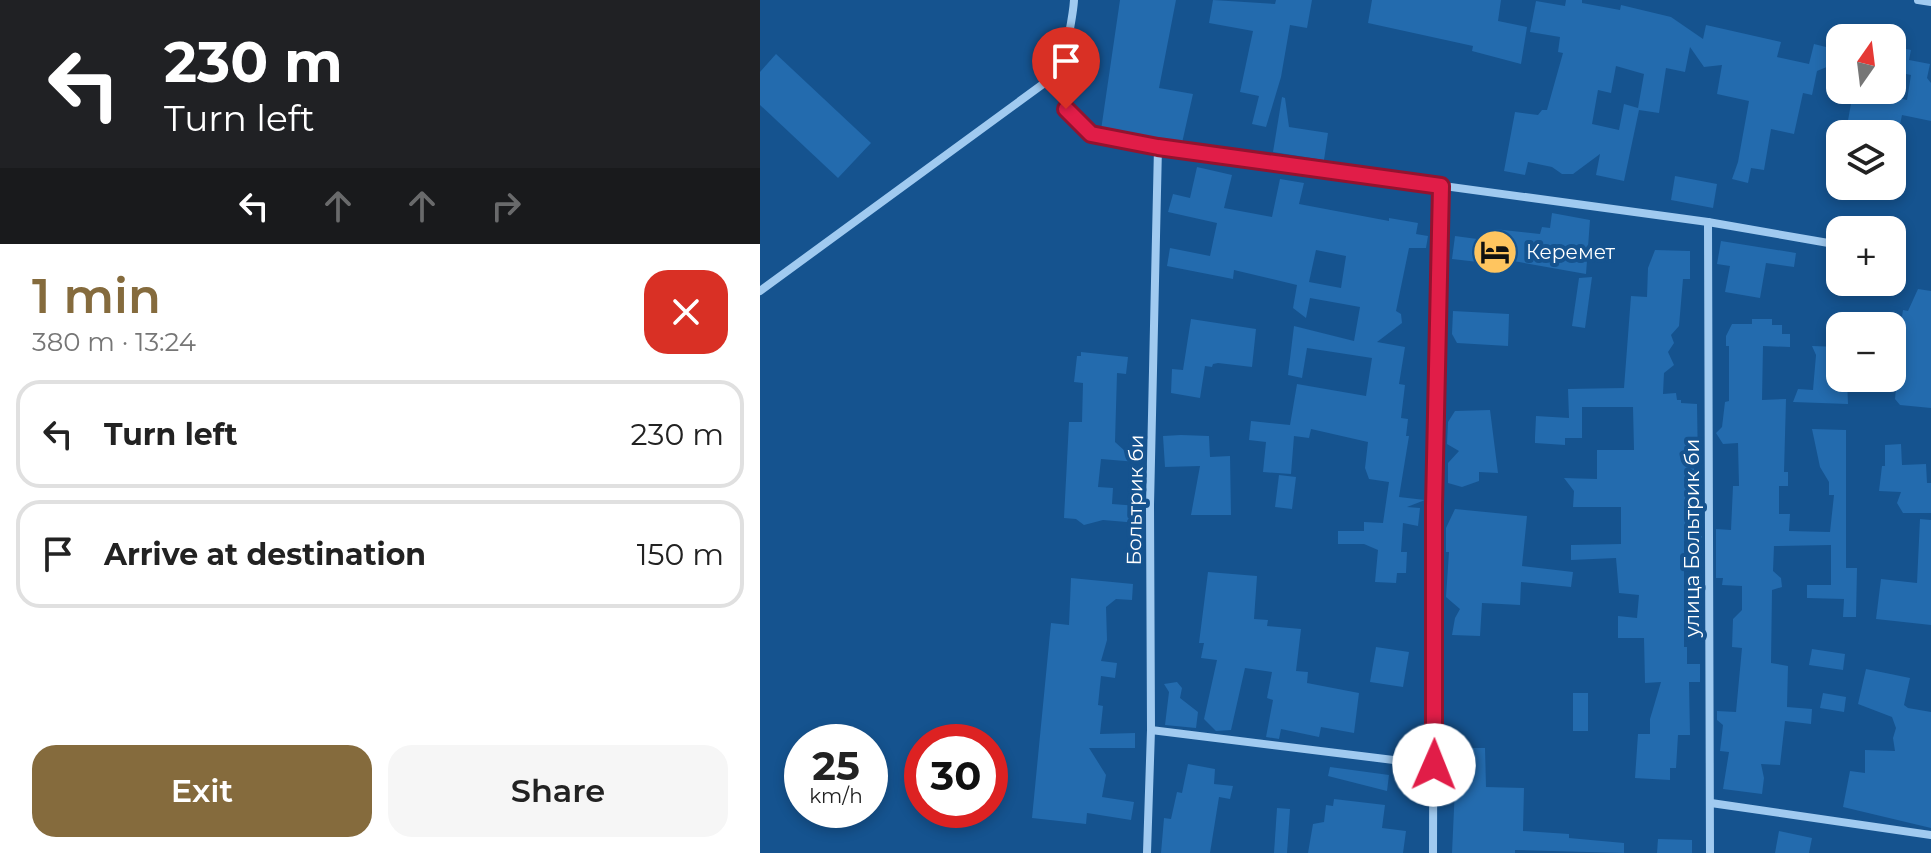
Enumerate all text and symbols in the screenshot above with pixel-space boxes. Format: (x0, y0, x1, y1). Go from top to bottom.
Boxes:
north arrow (1826, 24, 1906, 104)
map controls (1826, 24, 1906, 392)
pin (1032, 27, 1100, 109)
text: 230 m (164, 28, 343, 96)
icon: left (32, 32, 136, 136)
icon: arrive (1044, 39, 1088, 83)
text: Turn left (164, 96, 315, 140)
button: layers (1826, 120, 1906, 200)
icon: left (232, 184, 276, 228)
icon: ahead (316, 184, 360, 228)
icon: ahead (400, 184, 444, 228)
icon: right (484, 184, 528, 228)
button: + (1826, 216, 1906, 296)
hotel icon: Керемет (1471, 228, 1519, 276)
place label: Керемет (1526, 240, 1616, 264)
text: 1 min (32, 267, 161, 325)
button: close (644, 270, 728, 354)
button: − (1826, 312, 1906, 392)
text: 380 m · 13:24 (32, 326, 196, 358)
icon: left (36, 412, 80, 456)
text: Turn left (104, 416, 237, 453)
text: 230 m (630, 416, 724, 453)
street label: Больтрик би (1122, 434, 1148, 566)
street label: улица Больтрик би (1680, 439, 1704, 638)
icon: arrive (36, 532, 80, 576)
text: Arrive at destination (104, 536, 426, 573)
text: 150 m (637, 536, 724, 573)
position arrow (1392, 723, 1476, 807)
speed limit sign: 30 (904, 724, 1008, 828)
text: 25 (812, 741, 860, 790)
button: Exit (32, 745, 372, 837)
button: Share (388, 745, 728, 837)
text: km/h (809, 784, 863, 808)

